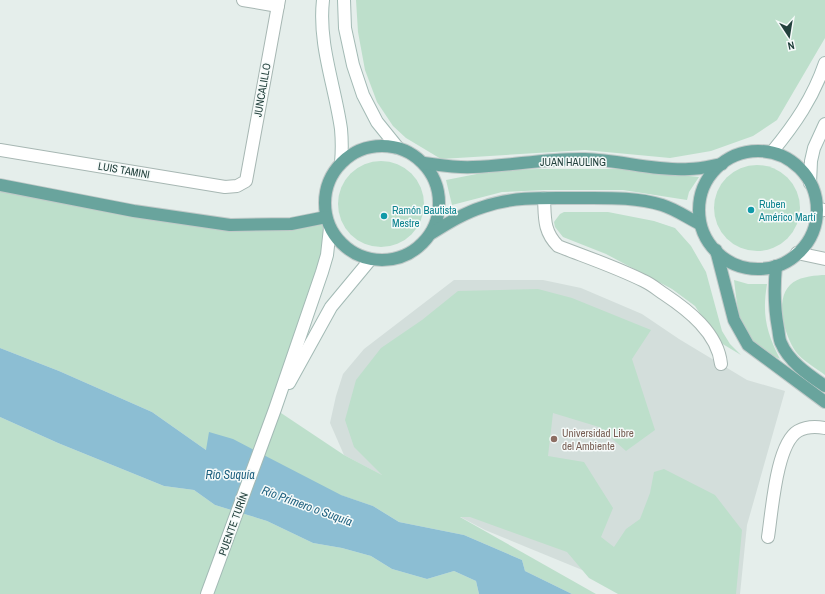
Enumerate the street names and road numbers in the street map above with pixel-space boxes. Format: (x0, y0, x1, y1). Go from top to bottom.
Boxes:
street label: JUNCALILLO (250, 62, 274, 118)
street label: JUAN HAULING (540, 155, 606, 169)
street label: LUIS TAMINI (97, 159, 151, 181)
street label: PUENTE TURÍN (215, 490, 251, 558)

